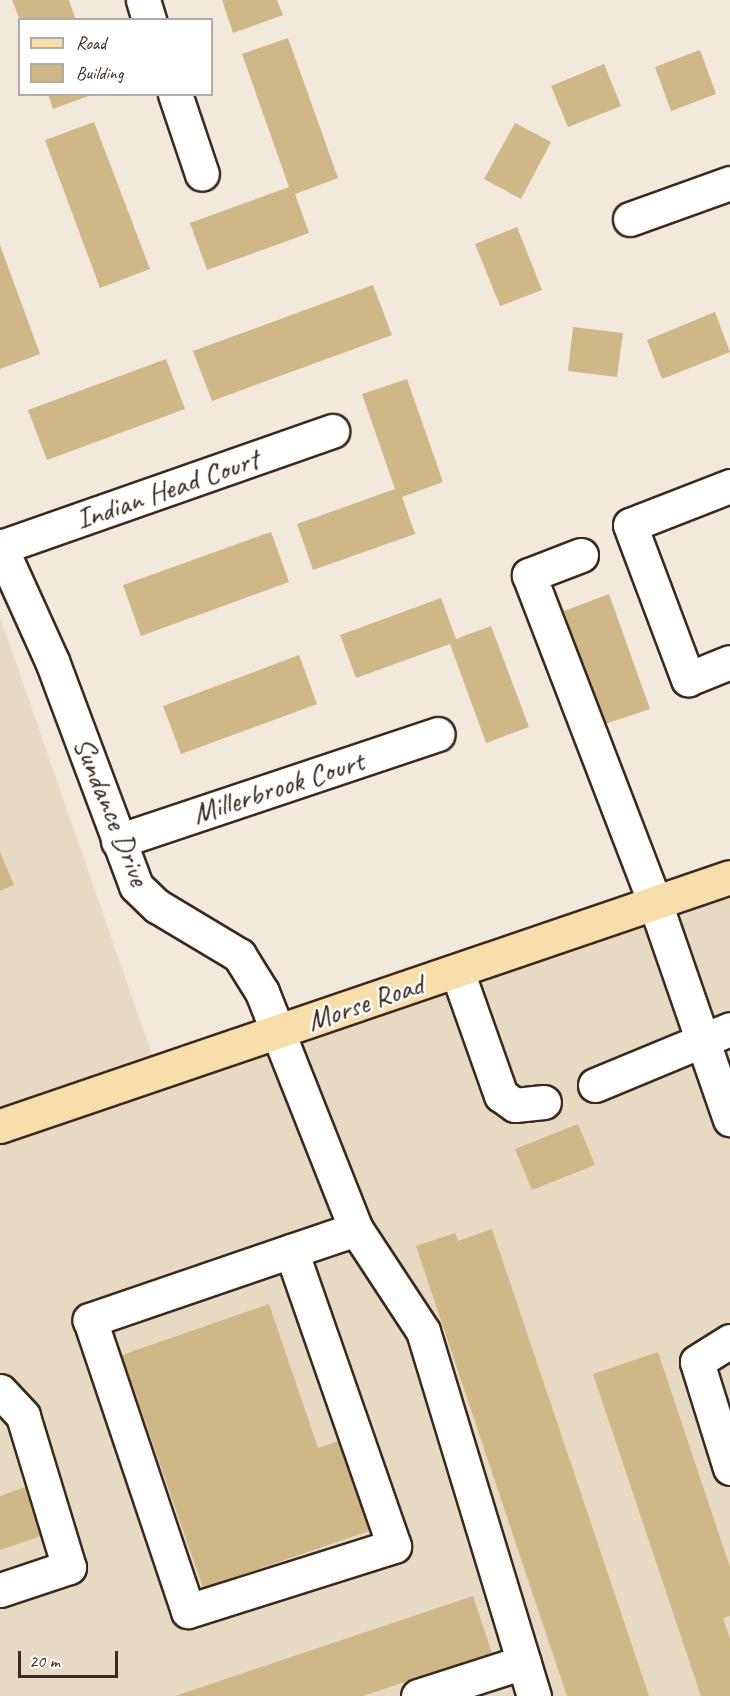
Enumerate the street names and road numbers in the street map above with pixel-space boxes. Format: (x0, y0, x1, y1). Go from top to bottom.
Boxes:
street label: Indian Head Court (71, 441, 263, 537)
street label: Sundance Drive (66, 731, 158, 891)
street label: Millerbrook Court (188, 742, 368, 832)
street label: Morse Road (302, 965, 428, 1039)

